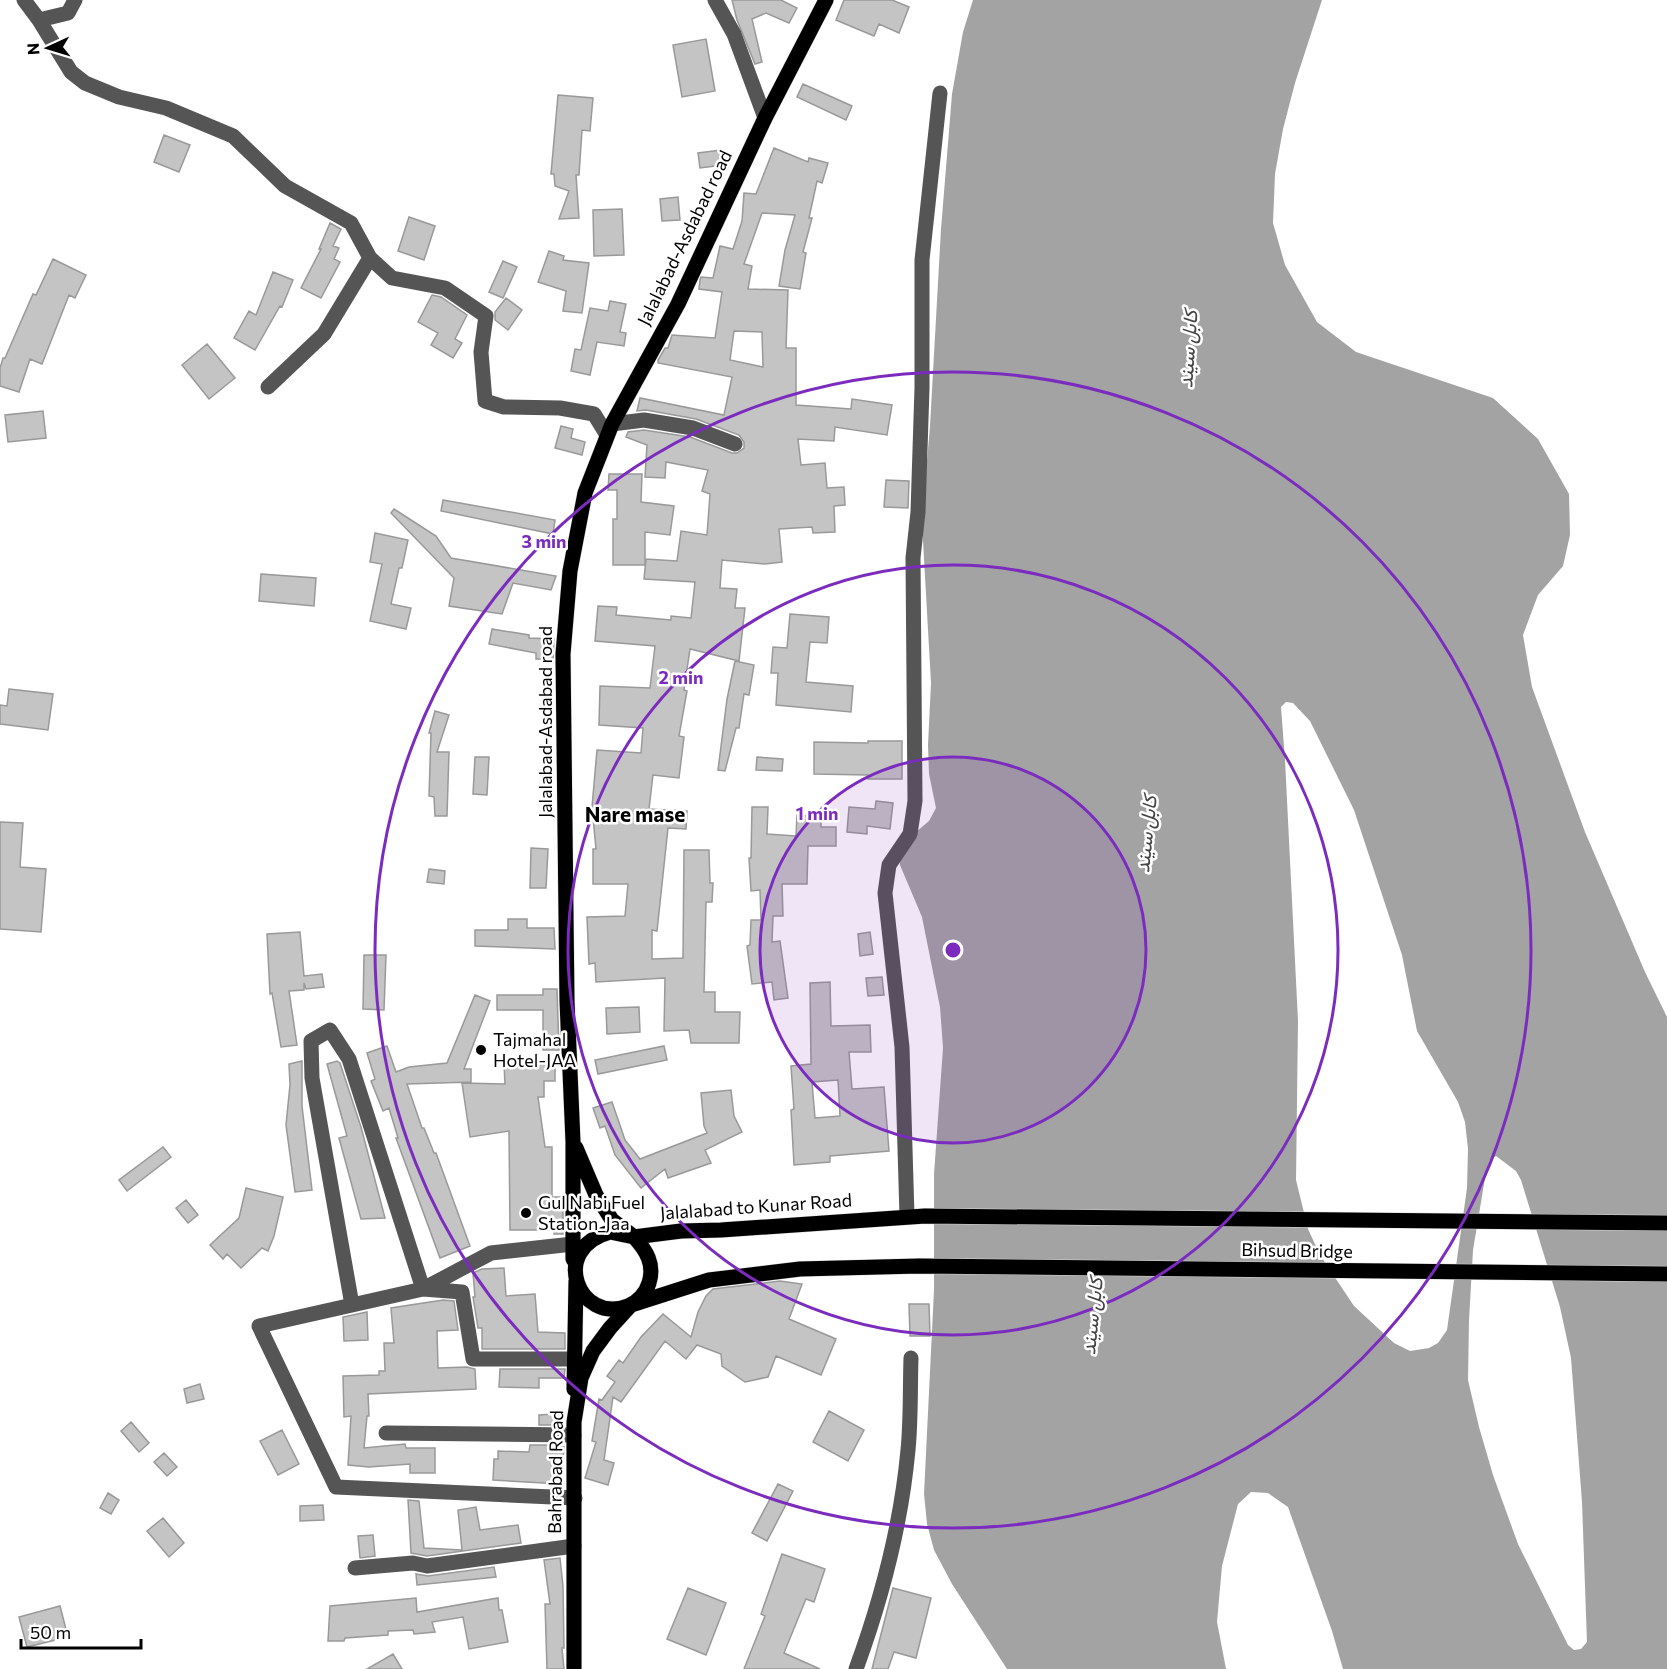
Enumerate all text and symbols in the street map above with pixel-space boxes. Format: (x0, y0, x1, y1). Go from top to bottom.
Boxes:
north arrow (18, 18, 78, 78)
text: N (23, 42, 42, 56)
street label: Jalalabad-Asdabad road (632, 146, 736, 329)
water label: کابل سيند (1172, 306, 1203, 389)
text: 3 min (521, 530, 567, 552)
street label: Jalalabad-Asdabad road (534, 626, 556, 818)
text: 2 min (659, 666, 703, 688)
water label: کابل سيند (1129, 791, 1162, 874)
district label: Nare mase (585, 801, 685, 826)
text: 1 min (796, 802, 838, 824)
centre of rings (943, 940, 963, 960)
place label: Tajmahal Hotel-JAA (493, 1028, 576, 1071)
marker: Tajmahal Hotel-JAA (474, 1043, 488, 1057)
street label: Jalalabad to Kunar Road (659, 1188, 853, 1224)
place label: Gul Nabi Fuel Station_Jaa (538, 1191, 645, 1234)
marker: Gul Nabi Fuel Station_Jaa (519, 1206, 533, 1220)
street label: Bihsud Bridge (1241, 1238, 1353, 1262)
water label: کابل سيند (1075, 1273, 1108, 1356)
street label: Bahrabad Road (543, 1410, 567, 1534)
scale bar (21, 1612, 141, 1650)
text: 50 m (30, 1621, 71, 1643)

